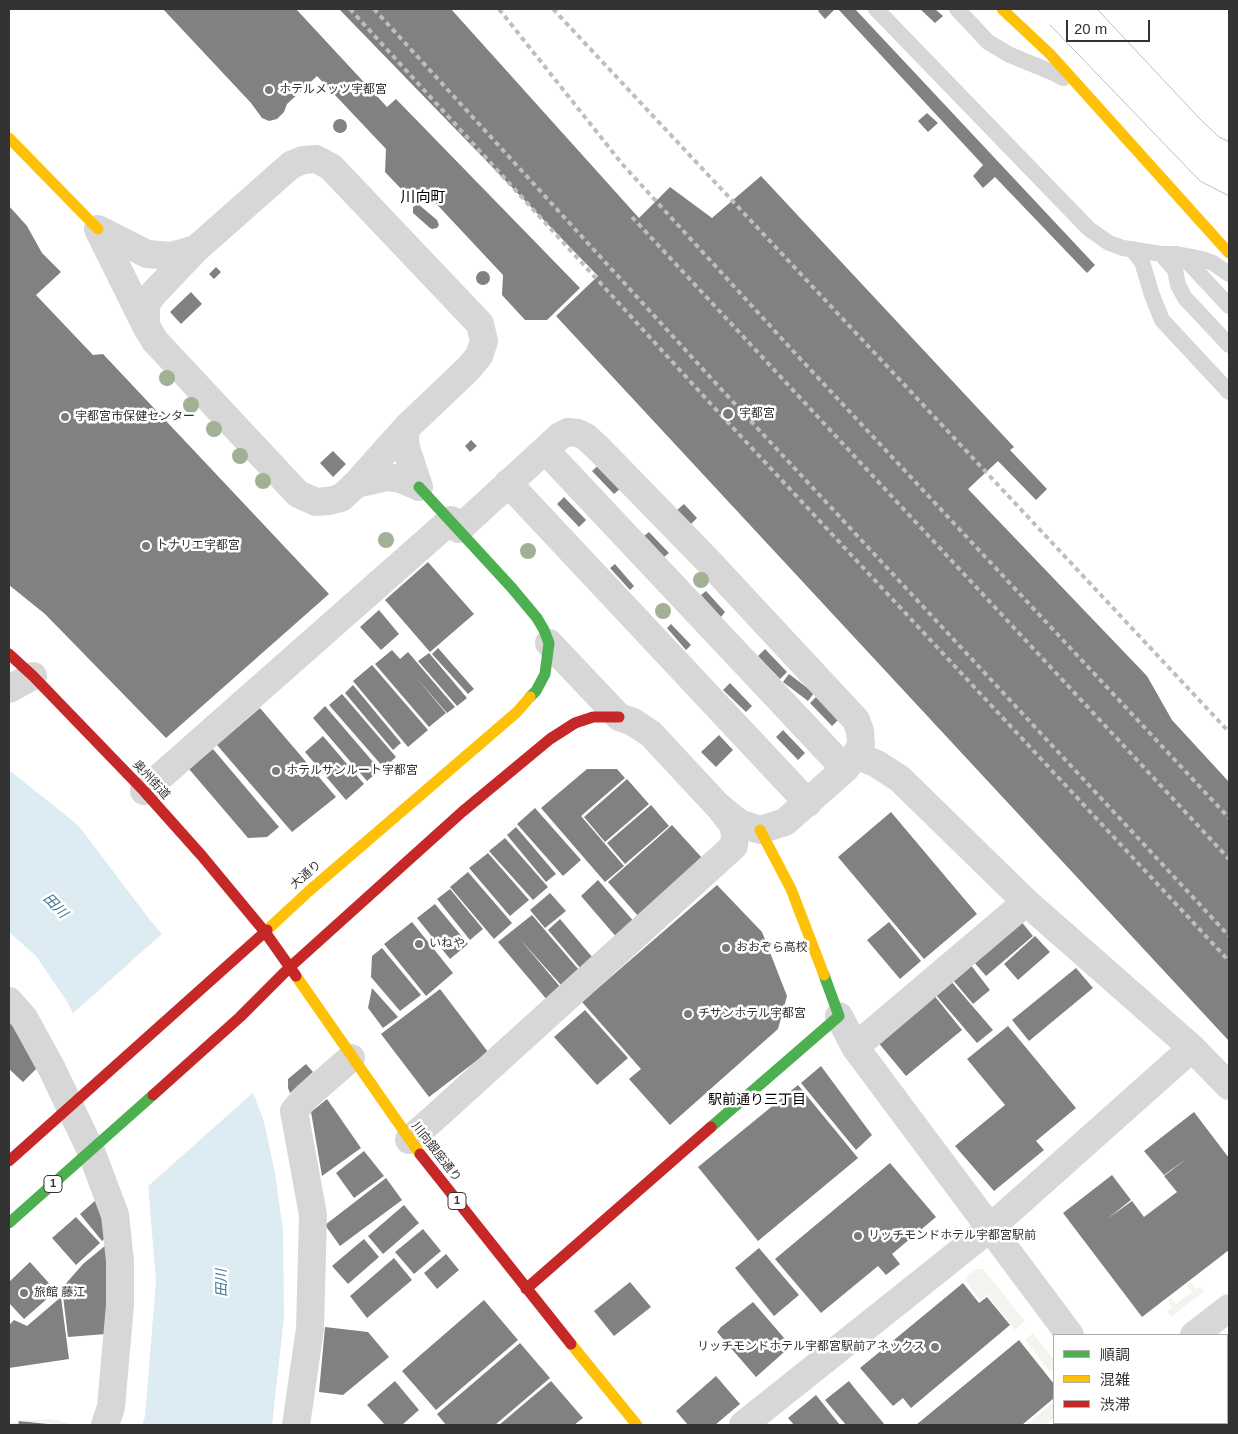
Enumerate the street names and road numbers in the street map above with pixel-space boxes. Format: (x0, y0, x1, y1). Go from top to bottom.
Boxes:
street label: 奥州街道 (129, 758, 173, 802)
street label: 大通り (288, 858, 324, 892)
street label: 川向銀座通り (408, 1119, 464, 1185)
road number: 1 (44, 1176, 62, 1192)
road number: 1 (448, 1192, 466, 1210)

